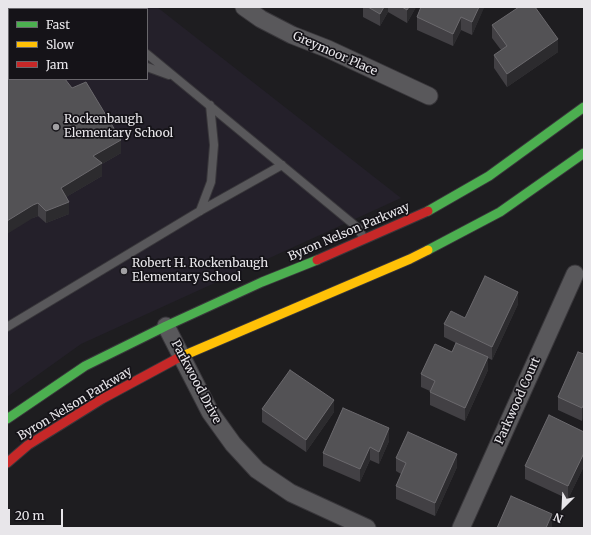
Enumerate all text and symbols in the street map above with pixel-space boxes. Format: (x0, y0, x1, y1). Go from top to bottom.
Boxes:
legend (8, 8, 148, 80)
text: Fast (46, 17, 70, 32)
street label: Greymoor Place (290, 29, 380, 79)
text: Slow (46, 37, 74, 52)
text: Jam (46, 57, 68, 72)
place label: Rockenbaugh Elementary School (64, 113, 173, 141)
marker: Rockenbaugh Elementary School (51, 122, 61, 132)
street label: Byron Nelson Parkway (286, 200, 412, 264)
place label: Robert H. Rockenbaugh Elementary School (132, 257, 268, 285)
marker: Robert H. Rockenbaugh Elementary School (119, 266, 129, 276)
street label: Parkwood Drive (168, 338, 224, 426)
street label: Parkwood Court (492, 355, 544, 447)
street label: Byron Nelson Parkway (15, 364, 135, 444)
north arrow (543, 487, 583, 527)
scale bar (10, 501, 65, 527)
text: 20 m (15, 508, 44, 523)
text: N (551, 510, 565, 526)

